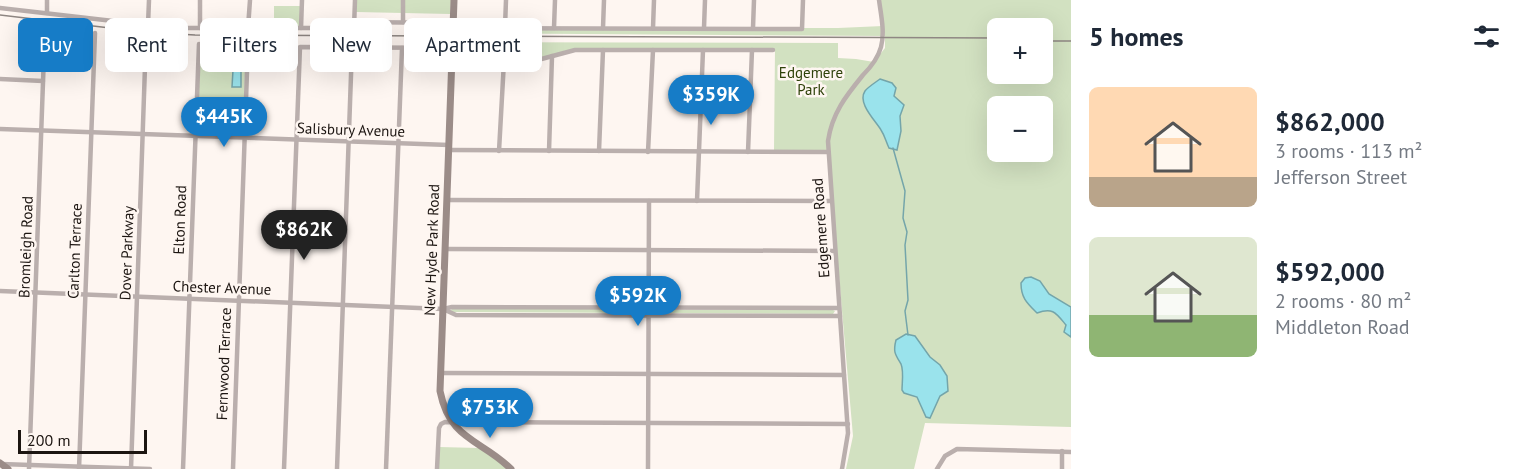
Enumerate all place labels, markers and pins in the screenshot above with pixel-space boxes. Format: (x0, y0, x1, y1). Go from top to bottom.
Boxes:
pin: $359K (669, 75, 753, 126)
pin: $445K (182, 97, 266, 148)
pin: $862K (262, 210, 346, 261)
pin: $592K (596, 276, 680, 327)
pin: $753K (448, 388, 532, 439)

